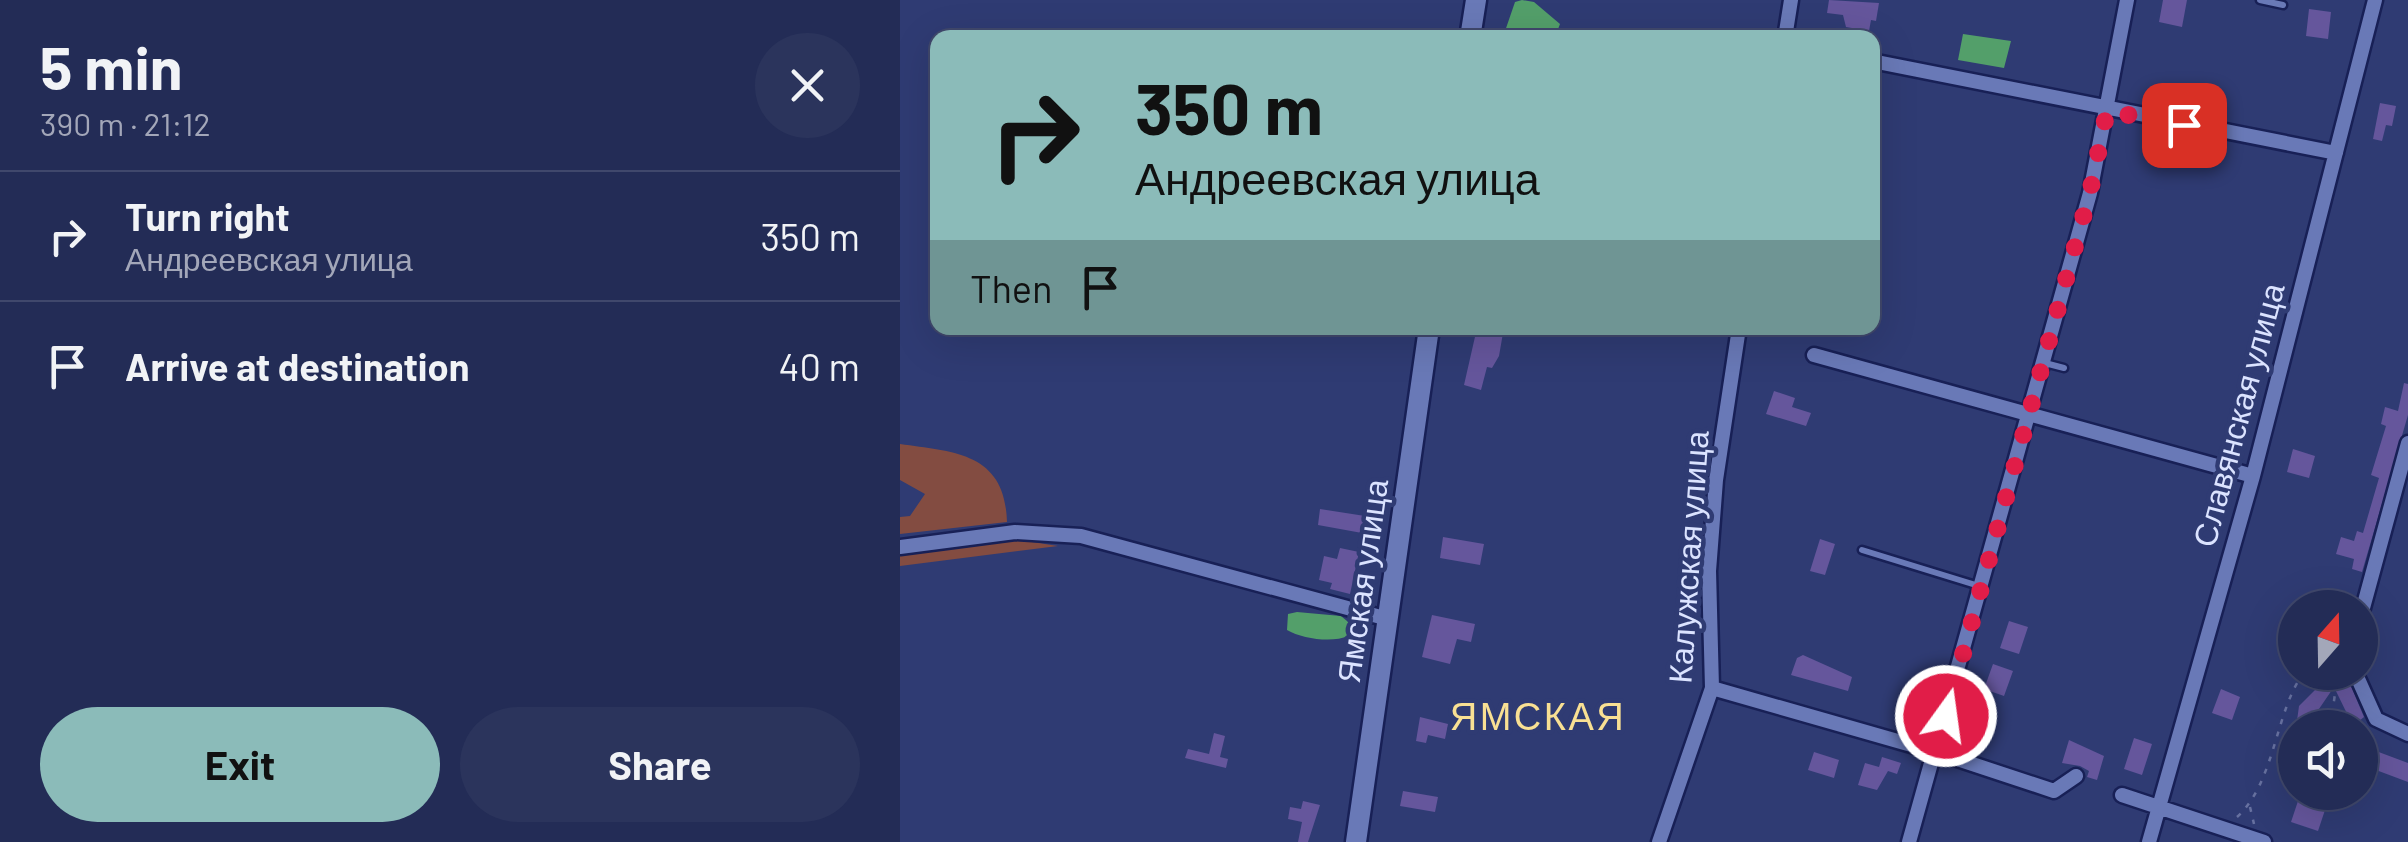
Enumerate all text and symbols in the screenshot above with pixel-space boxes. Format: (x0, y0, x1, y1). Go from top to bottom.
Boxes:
text: 5 min (40, 30, 183, 102)
button: close (755, 33, 860, 138)
text: 350 m (1135, 65, 1323, 149)
icon: right (970, 70, 1100, 200)
pin (2142, 83, 2227, 168)
icon: arrive (2157, 98, 2212, 153)
text: 390 m · 21:12 (40, 104, 211, 142)
text: Андреевская улица (1135, 150, 1540, 204)
text: Turn right (125, 193, 290, 239)
icon: right (40, 209, 95, 264)
text: 350 m (760, 213, 860, 259)
text: Андреевская улица (125, 239, 413, 277)
icon: arrive (1073, 260, 1128, 315)
text: Then (970, 265, 1053, 311)
street label: Славянская улица (2184, 278, 2292, 551)
icon: arrive (40, 339, 95, 394)
text: Arrive at destination (125, 343, 470, 389)
text: 40 m (779, 343, 860, 389)
street label: Калужская улица (1659, 429, 1716, 684)
street label: Ямская улица (1328, 476, 1395, 685)
north arrow (2278, 590, 2378, 690)
map controls (2278, 590, 2378, 810)
position arrow (1894, 664, 1998, 768)
district label: ЯМСКАЯ (1450, 692, 1626, 738)
button: Exit (40, 707, 440, 822)
button: Share (460, 707, 860, 822)
button: sound (2278, 710, 2378, 810)

